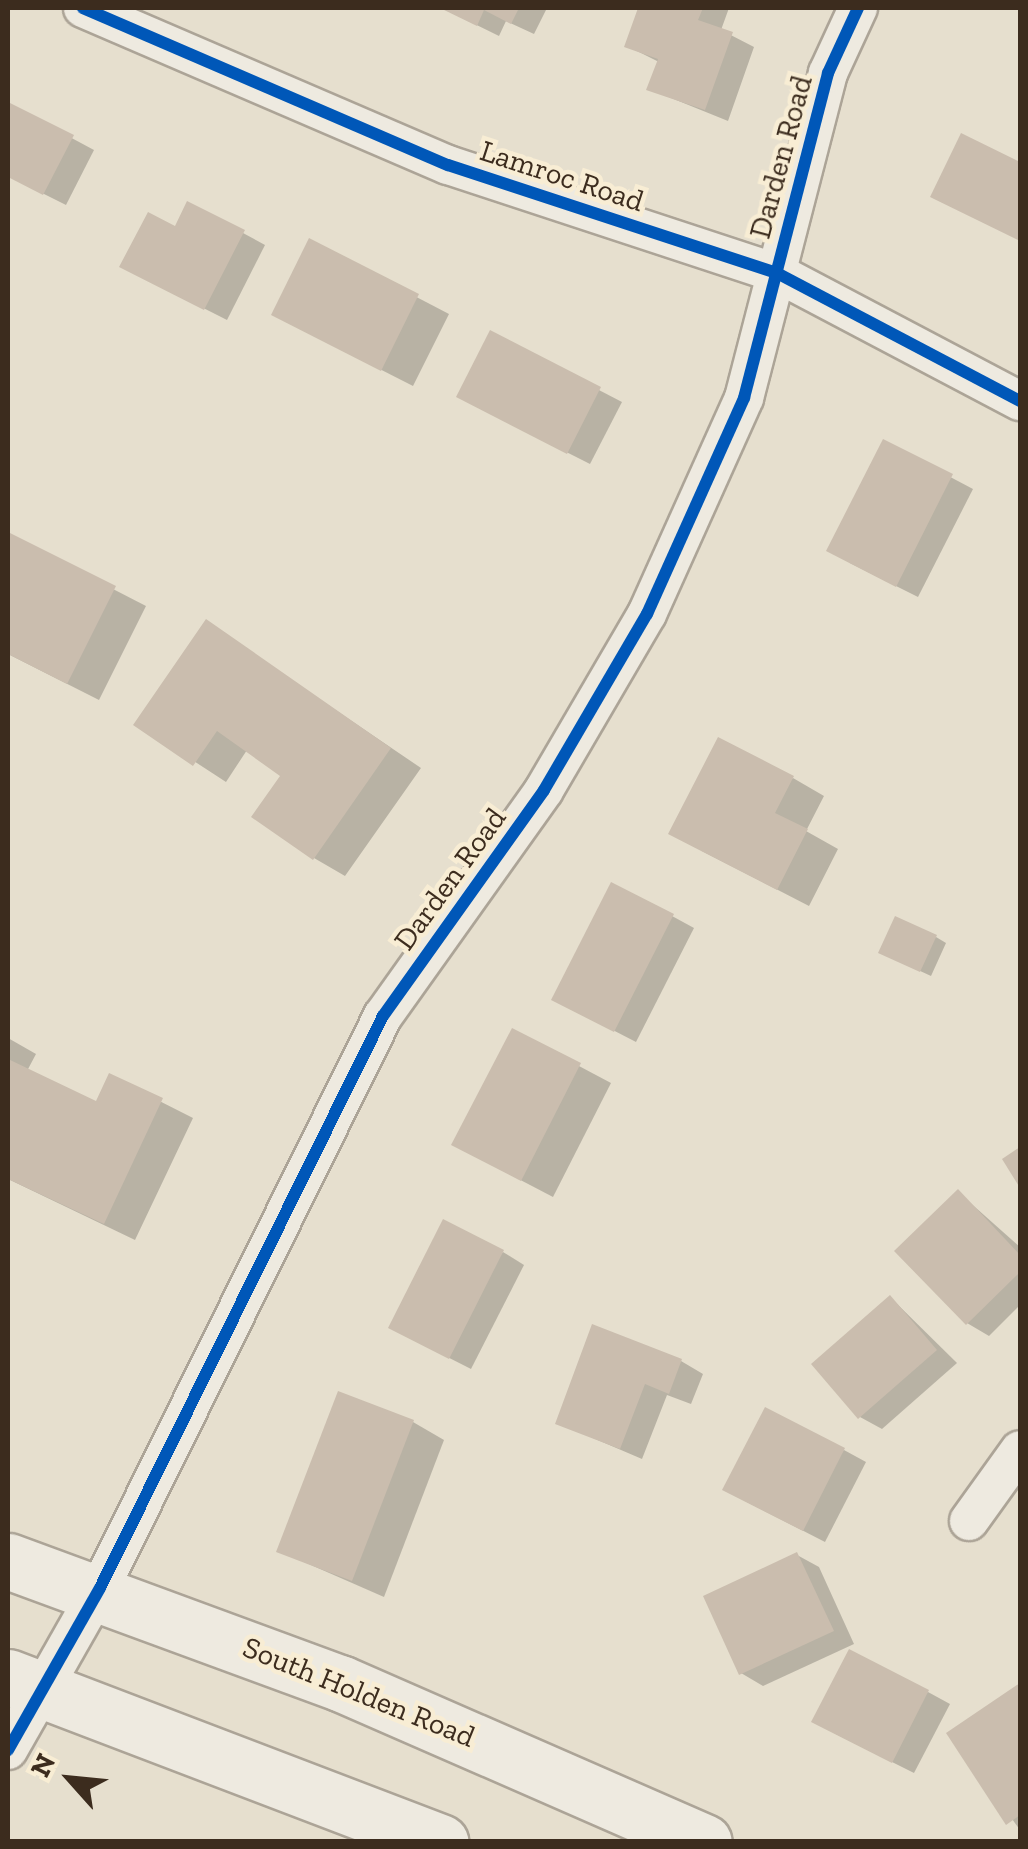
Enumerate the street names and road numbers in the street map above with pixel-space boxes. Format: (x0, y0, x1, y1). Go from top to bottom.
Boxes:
street label: Darden Road (742, 72, 820, 242)
street label: Lamroc Road (476, 133, 648, 219)
street label: Darden Road (386, 801, 514, 957)
street label: South Holden Road (238, 1629, 480, 1755)

